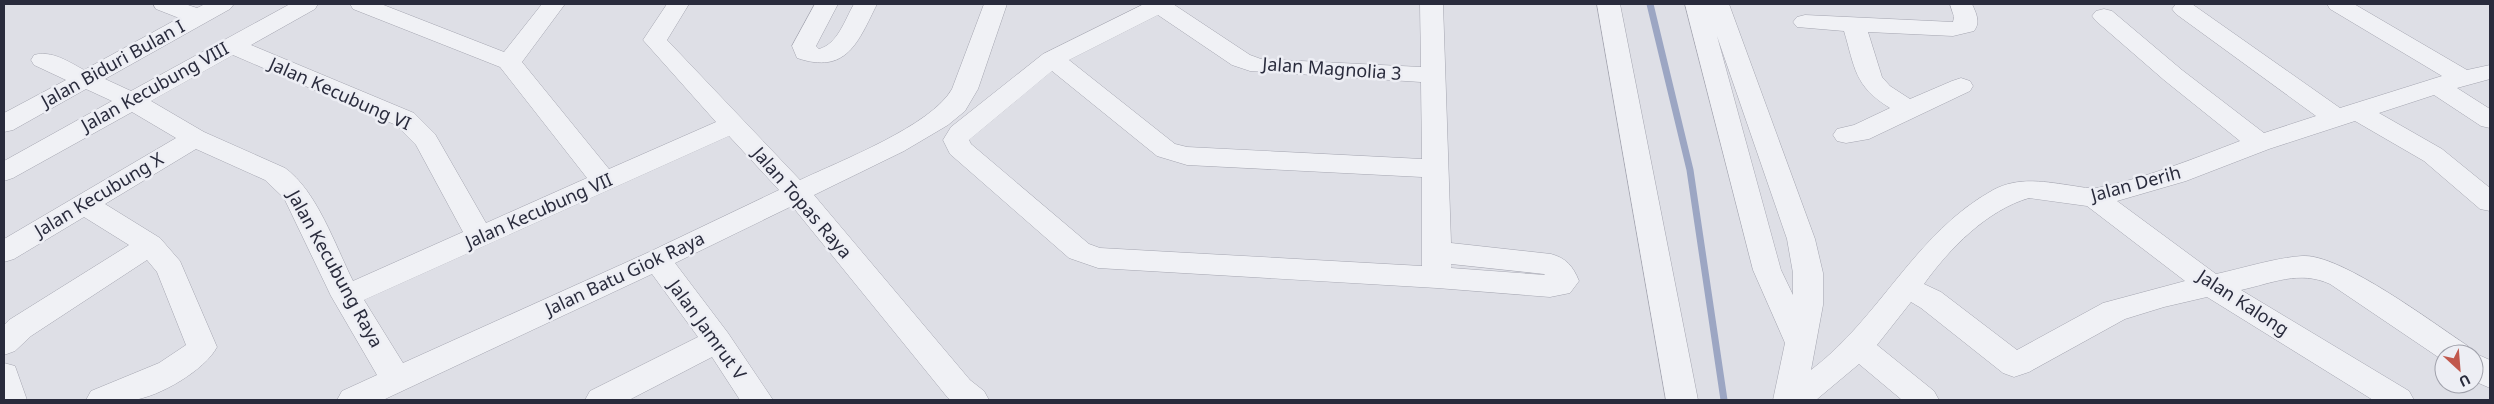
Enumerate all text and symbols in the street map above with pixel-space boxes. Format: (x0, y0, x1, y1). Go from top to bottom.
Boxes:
street label: Jalan Biduri Bulan I (35, 14, 188, 113)
street label: Jalan Kecubung VIII (75, 36, 232, 138)
street label: Jalan Kecubung VI (264, 50, 415, 135)
street label: Jalan Magnolia 3 (1260, 51, 1402, 85)
street label: Jalan Topas Raya (746, 140, 858, 263)
street label: Jalan Kecubung X (28, 146, 168, 243)
street label: Jalan Derih (2086, 160, 2183, 207)
street label: Jalan Kecubung VII (459, 167, 616, 254)
street label: Jalan Kecubung Raya (282, 184, 389, 351)
street label: Jalan Batu Giok Raya (539, 226, 708, 321)
street label: Jalan Kalong (2191, 263, 2294, 341)
street label: Jalan Jamrut V (662, 273, 752, 384)
north arrow (2434, 344, 2484, 394)
text: U (2456, 370, 2474, 392)

